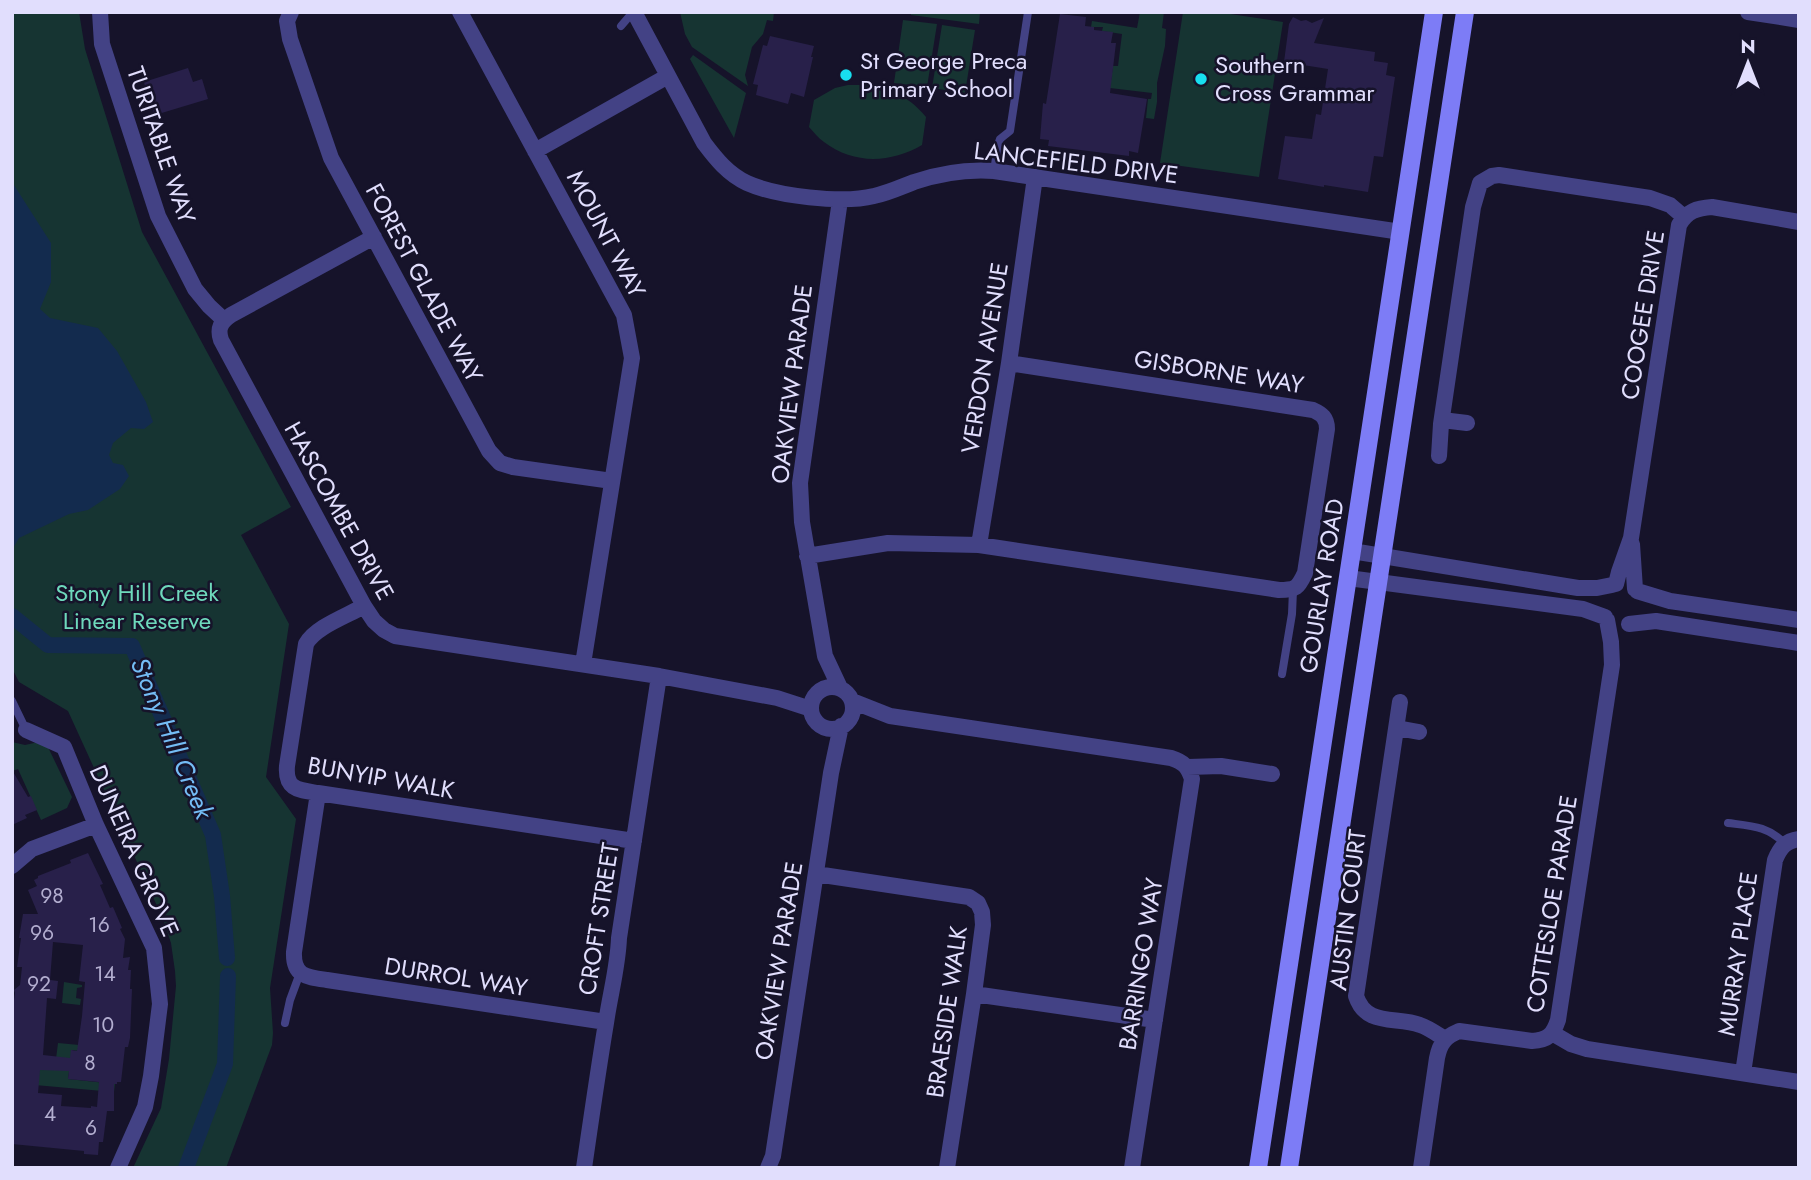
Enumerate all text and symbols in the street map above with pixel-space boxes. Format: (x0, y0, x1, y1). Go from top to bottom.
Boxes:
north arrow (1713, 28, 1783, 98)
text: N (1740, 33, 1756, 60)
place label: St George Preca Primary School (860, 43, 1027, 106)
place label: Southern Cross Grammar (1215, 47, 1375, 110)
street label: TURITABLE WAY (118, 62, 205, 228)
marker: St George Preca Primary School (838, 67, 854, 83)
marker: Southern Cross Grammar (1193, 71, 1209, 87)
street label: LANCEFIELD DRIVE (972, 133, 1180, 192)
street label: MOUNT WAY (558, 164, 655, 304)
street label: FOREST GLADE WAY (357, 177, 492, 389)
street label: COOGEE DRIVE (1612, 228, 1673, 402)
street label: VERDON AVENUE (952, 260, 1017, 456)
street label: OAKVIEW PARADE (762, 282, 821, 486)
street label: GISBORNE WAY (1132, 341, 1307, 402)
street label: HASCOMBE DRIVE (276, 415, 403, 606)
street label: GOURLAY ROAD (1290, 496, 1353, 676)
park label: Stony Hill Creek Linear Reserve (55, 575, 219, 638)
water label: Stony Hill Creek (121, 651, 224, 827)
street label: BUNYIP WALK (305, 747, 458, 808)
street label: DUNEIRA GROVE (81, 759, 188, 942)
street label: COTTESLOE PARADE (1517, 793, 1586, 1015)
street label: AUSTIN COURT (1320, 827, 1375, 992)
street label: CROFT STREET (569, 840, 628, 998)
street label: OAKVIEW PARADE (746, 859, 811, 1063)
street label: MURRAY PLACE (1709, 869, 1766, 1038)
street label: BARRINGO WAY (1110, 875, 1171, 1053)
house number: 98 (40, 881, 64, 911)
house number: 16 (88, 910, 110, 940)
house number: 96 (30, 918, 54, 948)
street label: BRAESIDE WALK (917, 923, 976, 1100)
street label: DURROL WAY (382, 948, 531, 1005)
house number: 14 (94, 959, 116, 989)
house number: 92 (27, 969, 51, 999)
house number: 10 (92, 1010, 114, 1040)
house number: 8 (84, 1048, 96, 1078)
house number: 4 (44, 1099, 56, 1129)
house number: 6 (85, 1113, 97, 1143)

